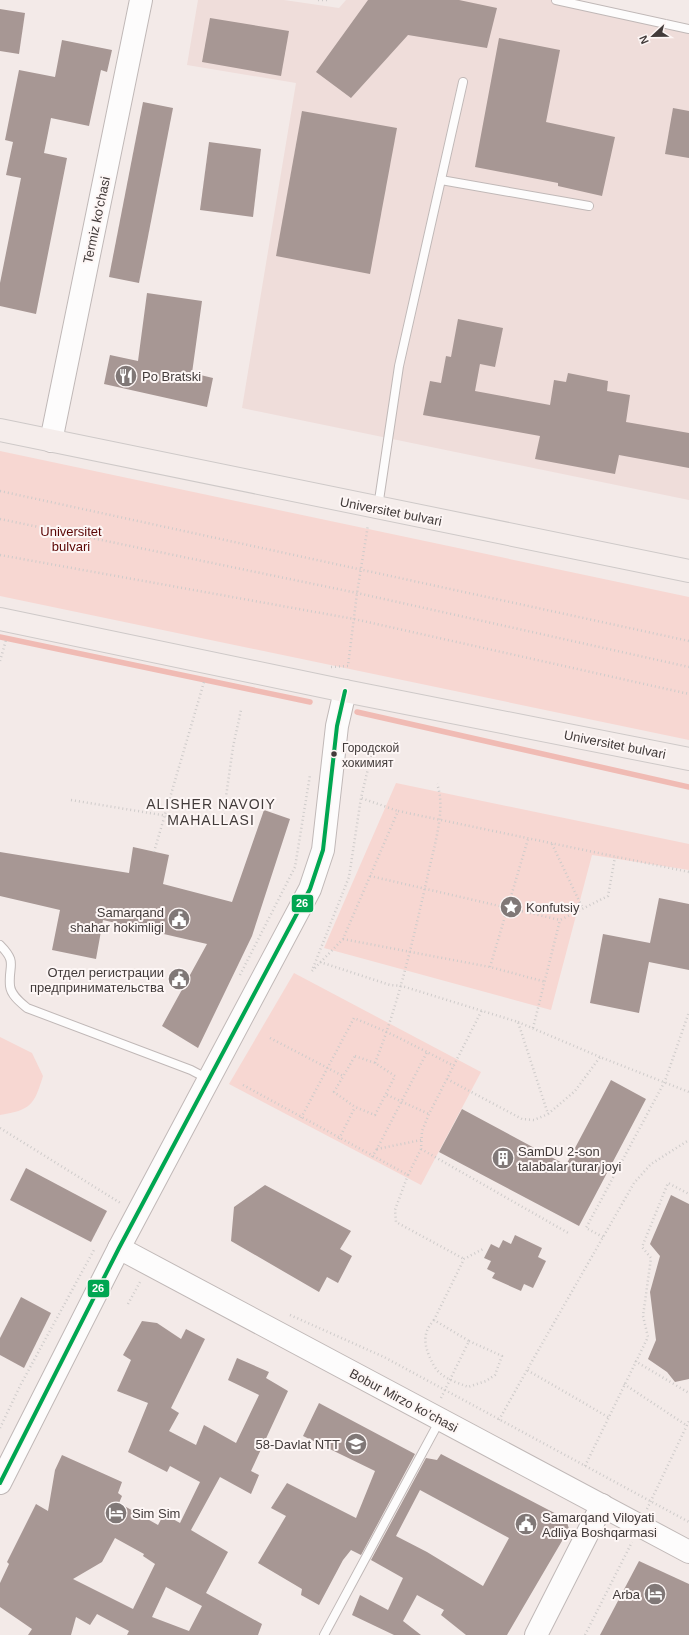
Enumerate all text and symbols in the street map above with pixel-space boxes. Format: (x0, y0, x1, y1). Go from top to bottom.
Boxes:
north arrow (633, 16, 673, 56)
text: N (637, 34, 651, 46)
street label: Termiz ko'chasi (80, 175, 113, 265)
restaurant icon: Po Bratski (113, 363, 139, 389)
place label: Po Bratski (142, 369, 201, 384)
street label: Universitet bulvari (339, 494, 443, 529)
park label: Universitet bulvari (40, 524, 102, 554)
street label: Universitet bulvari (563, 727, 667, 762)
place label: Городской хокимият (342, 741, 399, 770)
marker: Городской хокимият (329, 749, 339, 759)
district label: ALISHER NAVOIY MAHALLASI (146, 796, 276, 828)
line badge: 26 (291, 894, 314, 913)
place icon: Konfutsiy (498, 894, 524, 920)
text: 26 (296, 897, 308, 909)
place label: Konfutsiy (526, 900, 580, 915)
place label: Samarqand shahar hokimligi (70, 905, 164, 935)
public building icon: Samarqand shahar hokimligi (166, 906, 192, 932)
place label: Отдел регистрации предпринимательства (30, 965, 165, 995)
public building icon: Отдел регистрации предпринимательства (166, 966, 192, 992)
place label: SamDU 2-son talabalar turar joyi (518, 1144, 621, 1174)
building icon: SamDU 2-son talabalar turar joyi (490, 1145, 516, 1171)
line badge: 26 (87, 1279, 110, 1298)
text: 26 (92, 1282, 104, 1294)
street label: Bobur Mirzo ko'chasi (347, 1366, 460, 1435)
school or university icon: 58-Davlat NTT (343, 1431, 369, 1457)
place label: 58-Davlat NTT (255, 1437, 340, 1452)
hotel icon: Sim Sim (103, 1500, 129, 1526)
place label: Sim Sim (132, 1506, 180, 1521)
place label: Samarqand Viloyati Adliya Boshqarmasi (542, 1510, 657, 1540)
public building icon: Samarqand Viloyati Adliya Boshqarmasi (513, 1511, 539, 1537)
hotel icon: Arba (642, 1581, 668, 1607)
place label: Arba (613, 1587, 641, 1602)

